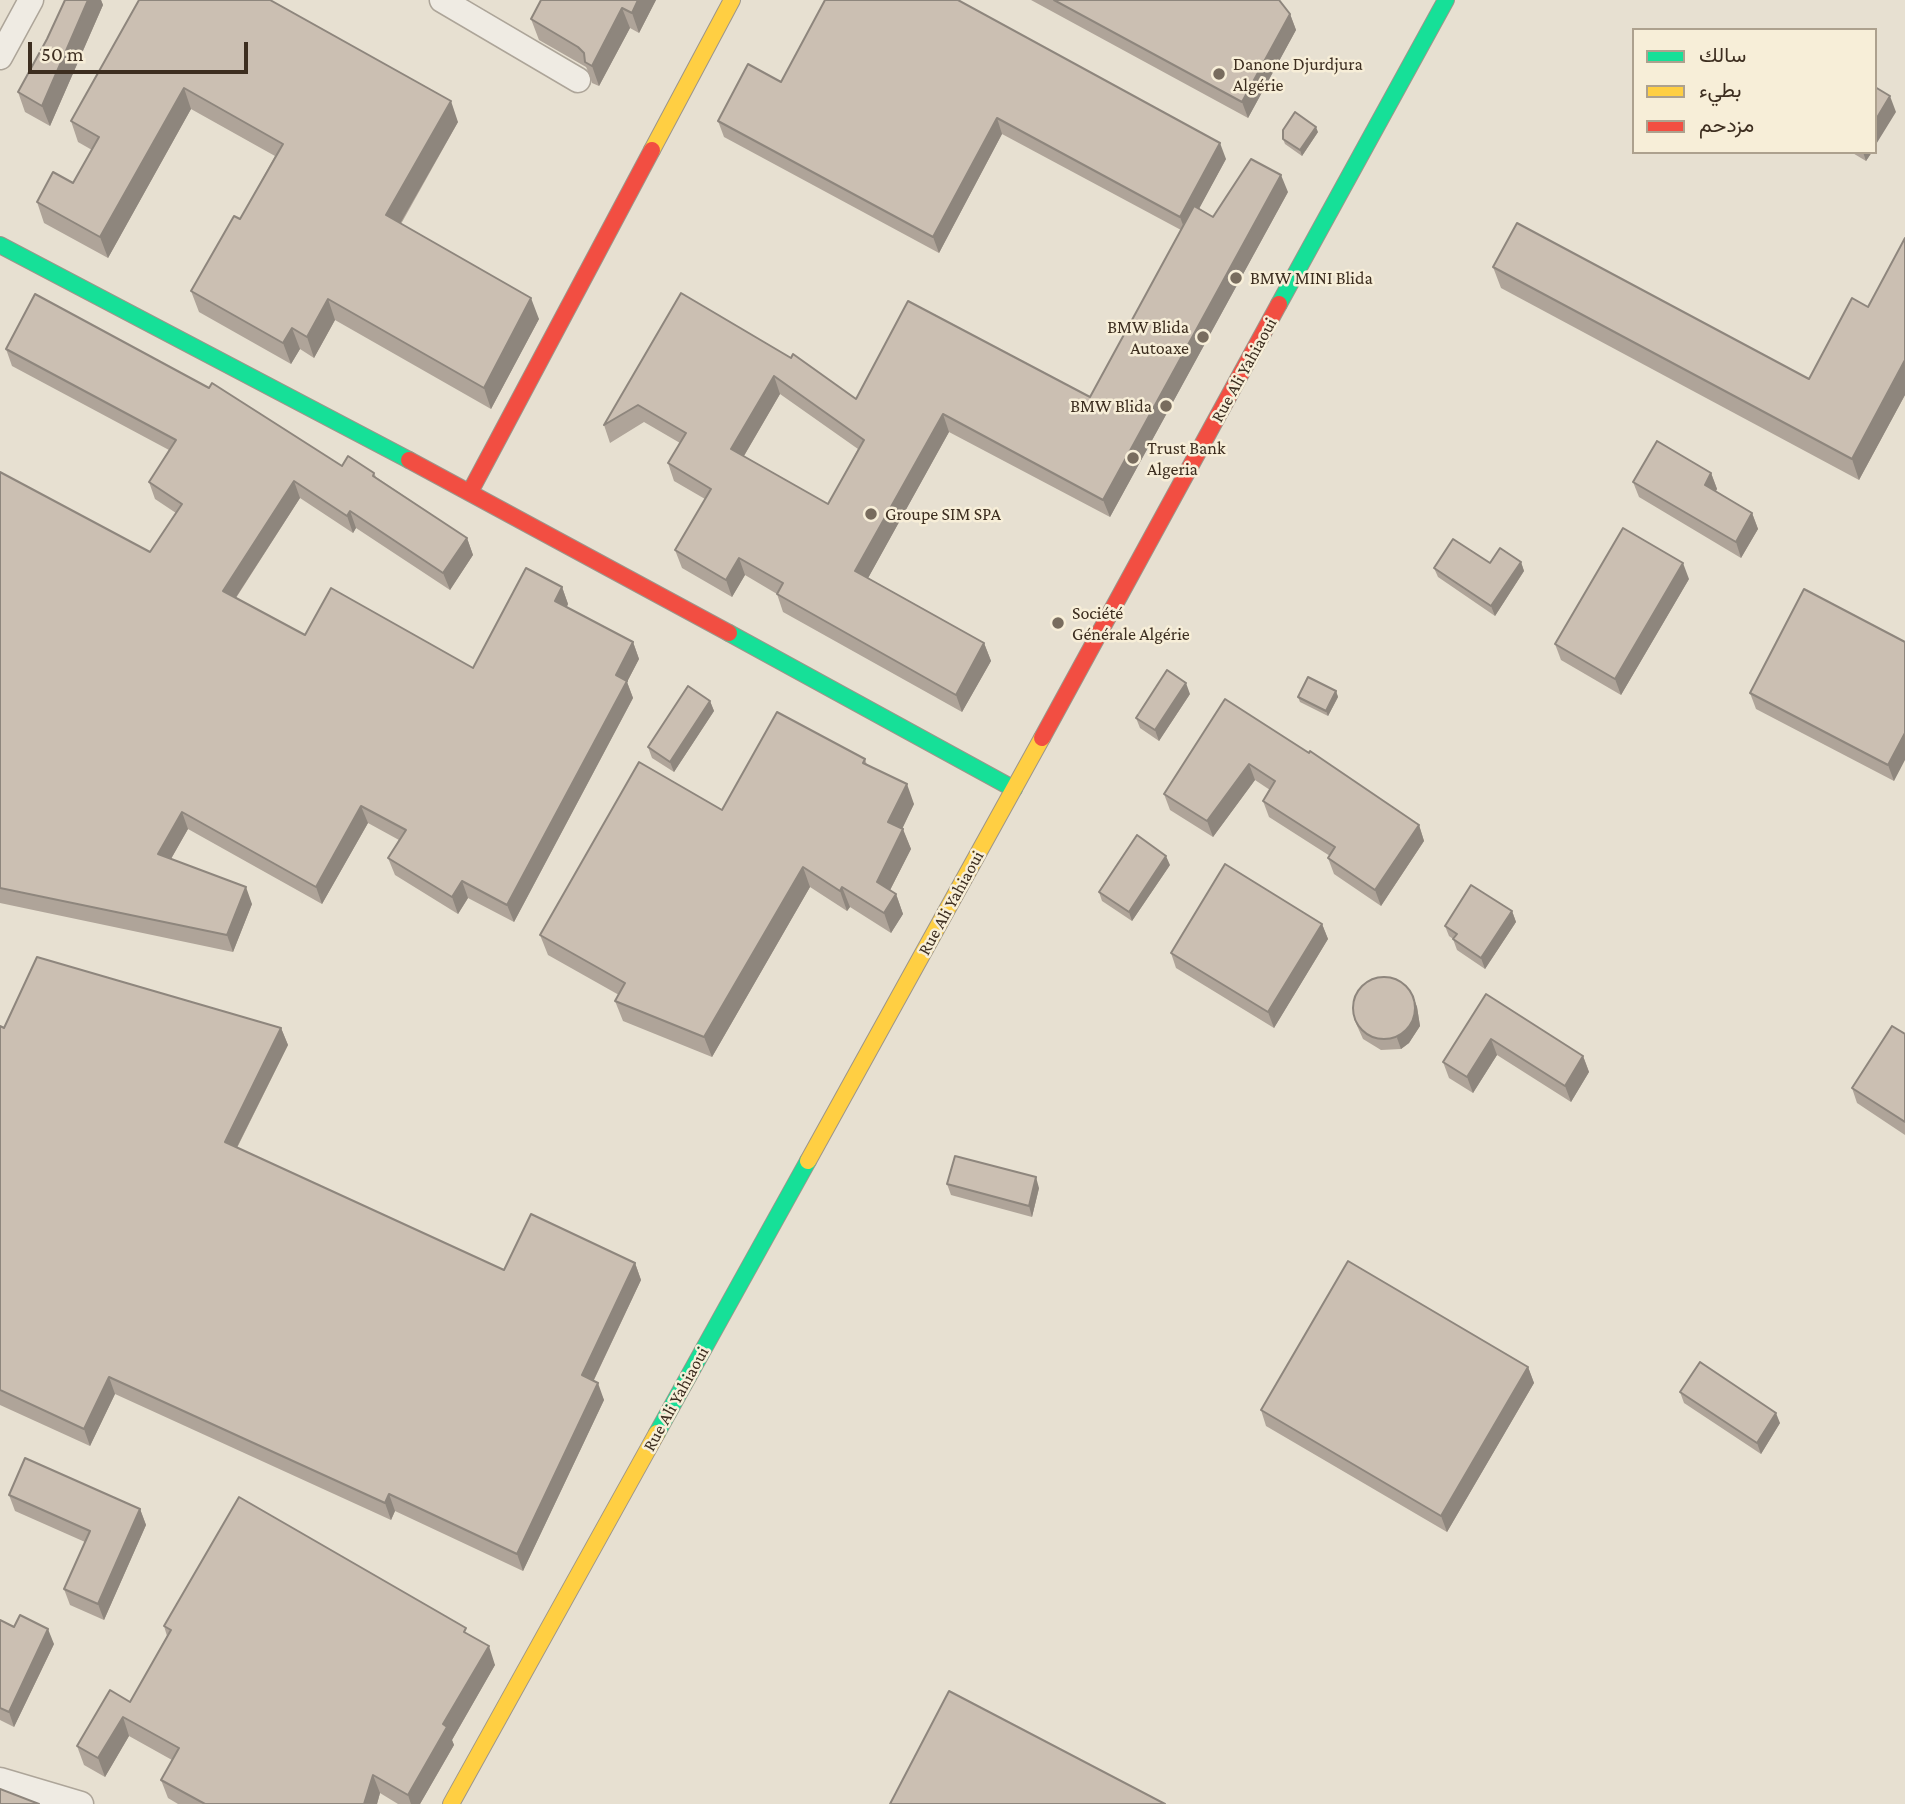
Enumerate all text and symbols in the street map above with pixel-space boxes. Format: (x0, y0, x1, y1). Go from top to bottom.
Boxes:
scale bar (32, 28, 252, 72)
legend (1632, 28, 1877, 154)
text: 50 m (41, 42, 84, 66)
text: سالك (1699, 43, 1746, 67)
place label: Danone Djurdjura Algérie (1233, 53, 1363, 96)
marker: Danone Djurdjura Algérie (1211, 66, 1227, 82)
text: بطيء (1699, 78, 1742, 102)
text: مزدحم (1699, 113, 1754, 137)
place label: BMW MINI Blida (1250, 267, 1373, 289)
marker: BMW MINI Blida (1228, 270, 1244, 286)
street label: Rue Ali Yahiaoui (1206, 314, 1282, 426)
place label: BMW Blida Autoaxe (1107, 316, 1189, 358)
marker: BMW Blida Autoaxe (1195, 329, 1211, 345)
place label: BMW Blida (1070, 395, 1152, 417)
marker: BMW Blida (1158, 398, 1174, 414)
place label: Trust Bank Algeria (1147, 437, 1226, 480)
marker: Trust Bank Algeria (1125, 450, 1141, 466)
place label: Groupe SIM SPA (885, 503, 1001, 525)
marker: Groupe SIM SPA (863, 506, 879, 522)
place label: Société Générale Algérie (1072, 602, 1190, 644)
marker: Société Générale Algérie (1050, 615, 1066, 631)
street label: Rue Ali Yahiaoui (913, 847, 989, 959)
street label: Rue Ali Yahiaoui (638, 1343, 714, 1455)

